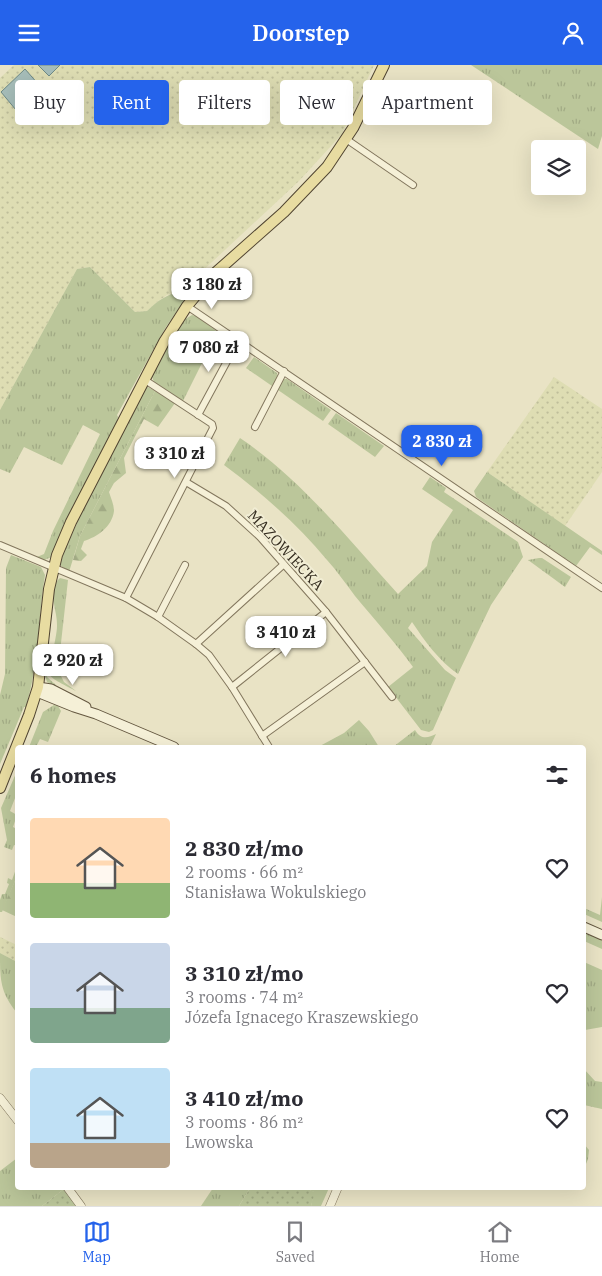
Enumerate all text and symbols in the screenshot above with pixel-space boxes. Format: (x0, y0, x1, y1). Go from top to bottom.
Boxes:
text: Doorstep (252, 18, 350, 47)
icon: menu (15, 19, 43, 47)
icon: person (559, 19, 587, 47)
chip: Buy (15, 80, 84, 125)
chip: Rent (94, 80, 169, 125)
chip: Filters (179, 80, 270, 125)
chip: New (280, 80, 353, 125)
chip: Apartment (363, 80, 492, 125)
map controls (531, 140, 586, 195)
button: layers (531, 140, 586, 195)
pin: 3 180 zł (160, 267, 264, 310)
text: 3 180 zł (182, 274, 242, 294)
pin: 7 080 zł (157, 331, 261, 373)
text: 7 080 zł (179, 337, 239, 357)
pin: 2 830 zł (390, 425, 494, 467)
text: 2 830 zł (412, 431, 472, 451)
pin: 3 310 zł (123, 437, 227, 479)
text: 3 310 zł (145, 443, 205, 463)
street label: MAZOWIECKA (244, 506, 329, 595)
pin: 3 410 zł (234, 615, 338, 658)
text: 3 410 zł (256, 622, 316, 642)
pin: 2 920 zł (21, 643, 125, 686)
text: 2 920 zł (43, 650, 103, 670)
text: 6 homes (30, 761, 116, 789)
icon: filters (543, 761, 571, 789)
text: 2 830 zł/mo (185, 834, 303, 862)
icon: home (70, 838, 130, 898)
icon: heart (543, 854, 571, 882)
text: 2 rooms · 66 m² (185, 862, 303, 882)
text: Stanisława Wokulskiego (185, 882, 366, 902)
text: 3 310 zł/mo (185, 959, 303, 987)
icon: home (70, 963, 130, 1023)
icon: heart (543, 979, 571, 1007)
text: 3 rooms · 74 m² (185, 987, 303, 1007)
text: Józefa Ignacego Kraszewskiego (185, 1007, 419, 1027)
text: 3 410 zł/mo (185, 1084, 303, 1112)
icon: home (70, 1088, 130, 1148)
icon: heart (543, 1104, 571, 1132)
text: 3 rooms · 86 m² (185, 1112, 303, 1132)
text: Lwowska (185, 1132, 254, 1152)
tab: Map (82, 1218, 111, 1266)
tab: Saved (276, 1218, 315, 1266)
tab: Home (480, 1218, 520, 1266)

